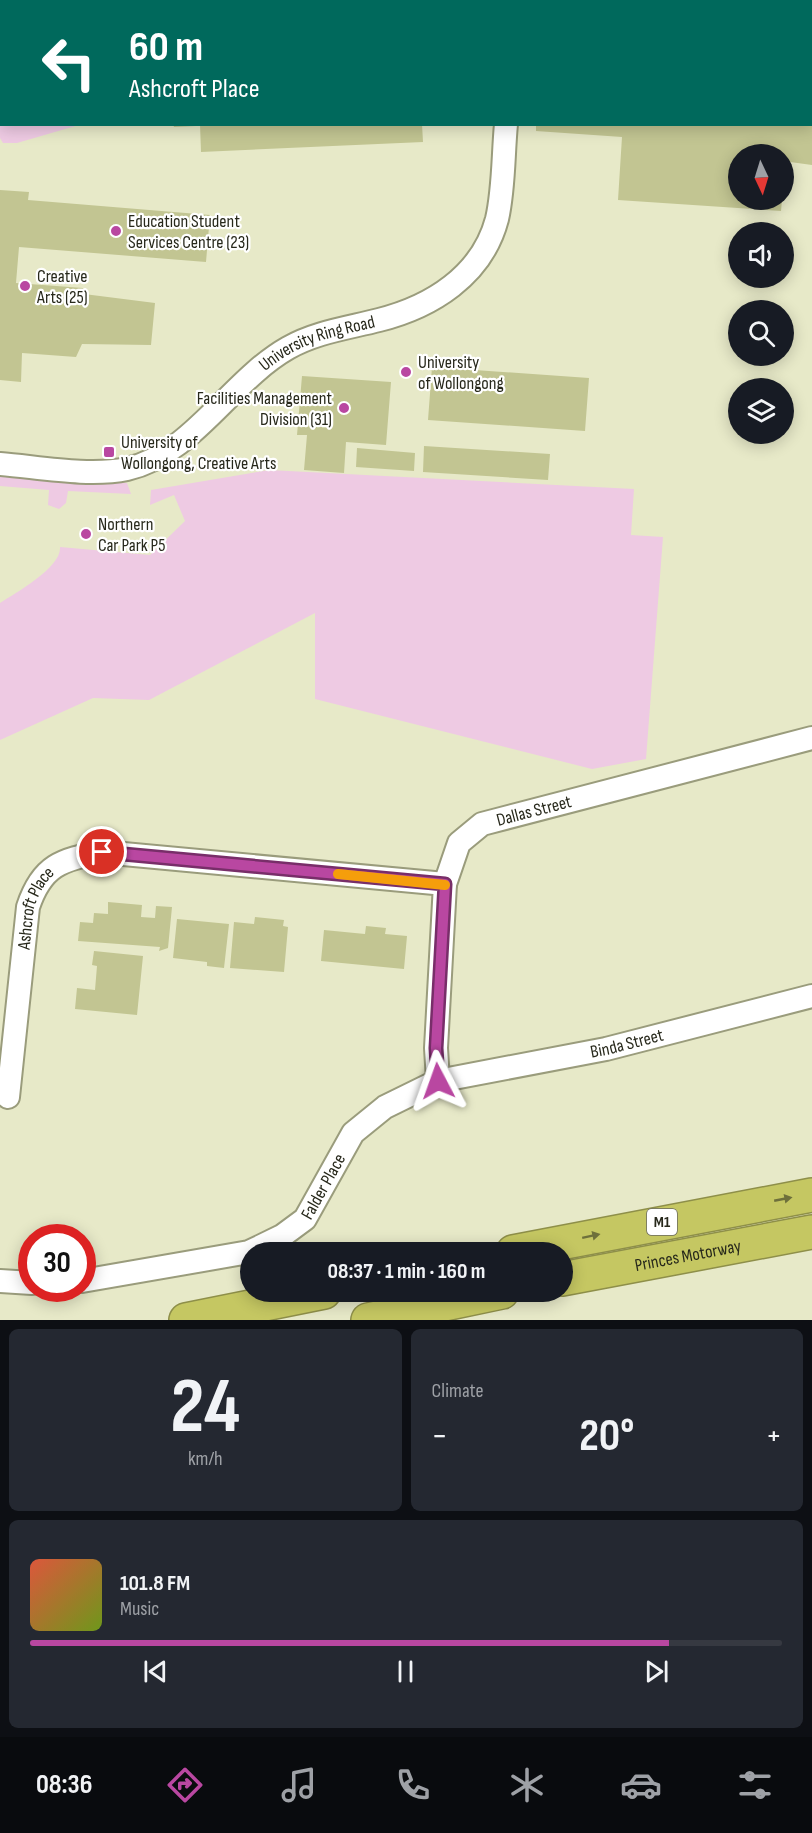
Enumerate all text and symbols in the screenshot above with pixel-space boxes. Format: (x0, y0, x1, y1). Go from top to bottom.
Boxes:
text: 60 m (129, 22, 203, 73)
icon: left (30, 24, 108, 102)
text: Ashcroft Place (129, 73, 260, 105)
north arrow (728, 144, 794, 210)
map controls (728, 144, 794, 444)
place label: Education Student Services Centre (23) (128, 211, 249, 253)
button: sound (728, 222, 794, 288)
marker: Education Student Services Centre (23) (109, 224, 123, 238)
place label: Creative Arts (25) (36, 266, 88, 308)
marker: Creative Arts (25) (18, 279, 32, 293)
button: search (728, 300, 794, 366)
street label: University Ring Road (255, 311, 377, 375)
place label: University of Wollongong (418, 352, 504, 394)
marker: University of Wollongong (399, 365, 413, 379)
button: layers (728, 378, 794, 444)
place label: Facilities Management Division (31) (197, 388, 332, 430)
marker: Facilities Management Division (31) (337, 401, 351, 415)
place label: University of Wollongong, Creative Arts (121, 432, 276, 474)
marker: University of Wollongong, Creative Arts (102, 445, 116, 459)
place label: Northern Car Park P5 (98, 514, 165, 556)
marker: Northern Car Park P5 (79, 527, 93, 541)
street label: Dallas Street (494, 791, 574, 830)
pin (76, 826, 127, 877)
icon: arrive (85, 835, 118, 868)
street label: Ashcroft Place (13, 862, 58, 952)
street label: Binda Street (589, 1024, 666, 1062)
position arrow (406, 1049, 470, 1113)
street label: Falder Place (296, 1150, 350, 1223)
one-way arrow (773, 1194, 792, 1203)
road number: M1 (647, 1209, 677, 1235)
speed limit sign: 30 (18, 1224, 96, 1302)
one-way arrow (582, 1231, 601, 1241)
street label: Princes Motorway (633, 1235, 743, 1276)
text: 08:37 · 1 min · 160 m (328, 1258, 485, 1285)
text: 24 (170, 1361, 240, 1454)
text: Climate (432, 1379, 484, 1403)
text: 20° (579, 1409, 634, 1464)
text: − (432, 1416, 448, 1456)
text: + (766, 1416, 782, 1456)
text: km/h (188, 1447, 223, 1471)
text: 101.8 FM (120, 1570, 190, 1597)
text: Music (120, 1597, 159, 1621)
icon: previous (139, 1655, 172, 1688)
icon: pause (389, 1655, 422, 1688)
icon: next (640, 1655, 673, 1688)
icon: directions (164, 1764, 206, 1806)
icon: music (278, 1764, 320, 1806)
icon: phone (392, 1764, 434, 1806)
icon: climate (506, 1764, 548, 1806)
icon: car (620, 1764, 662, 1806)
icon: filters (734, 1764, 776, 1806)
text: 08:36 (36, 1769, 92, 1801)

